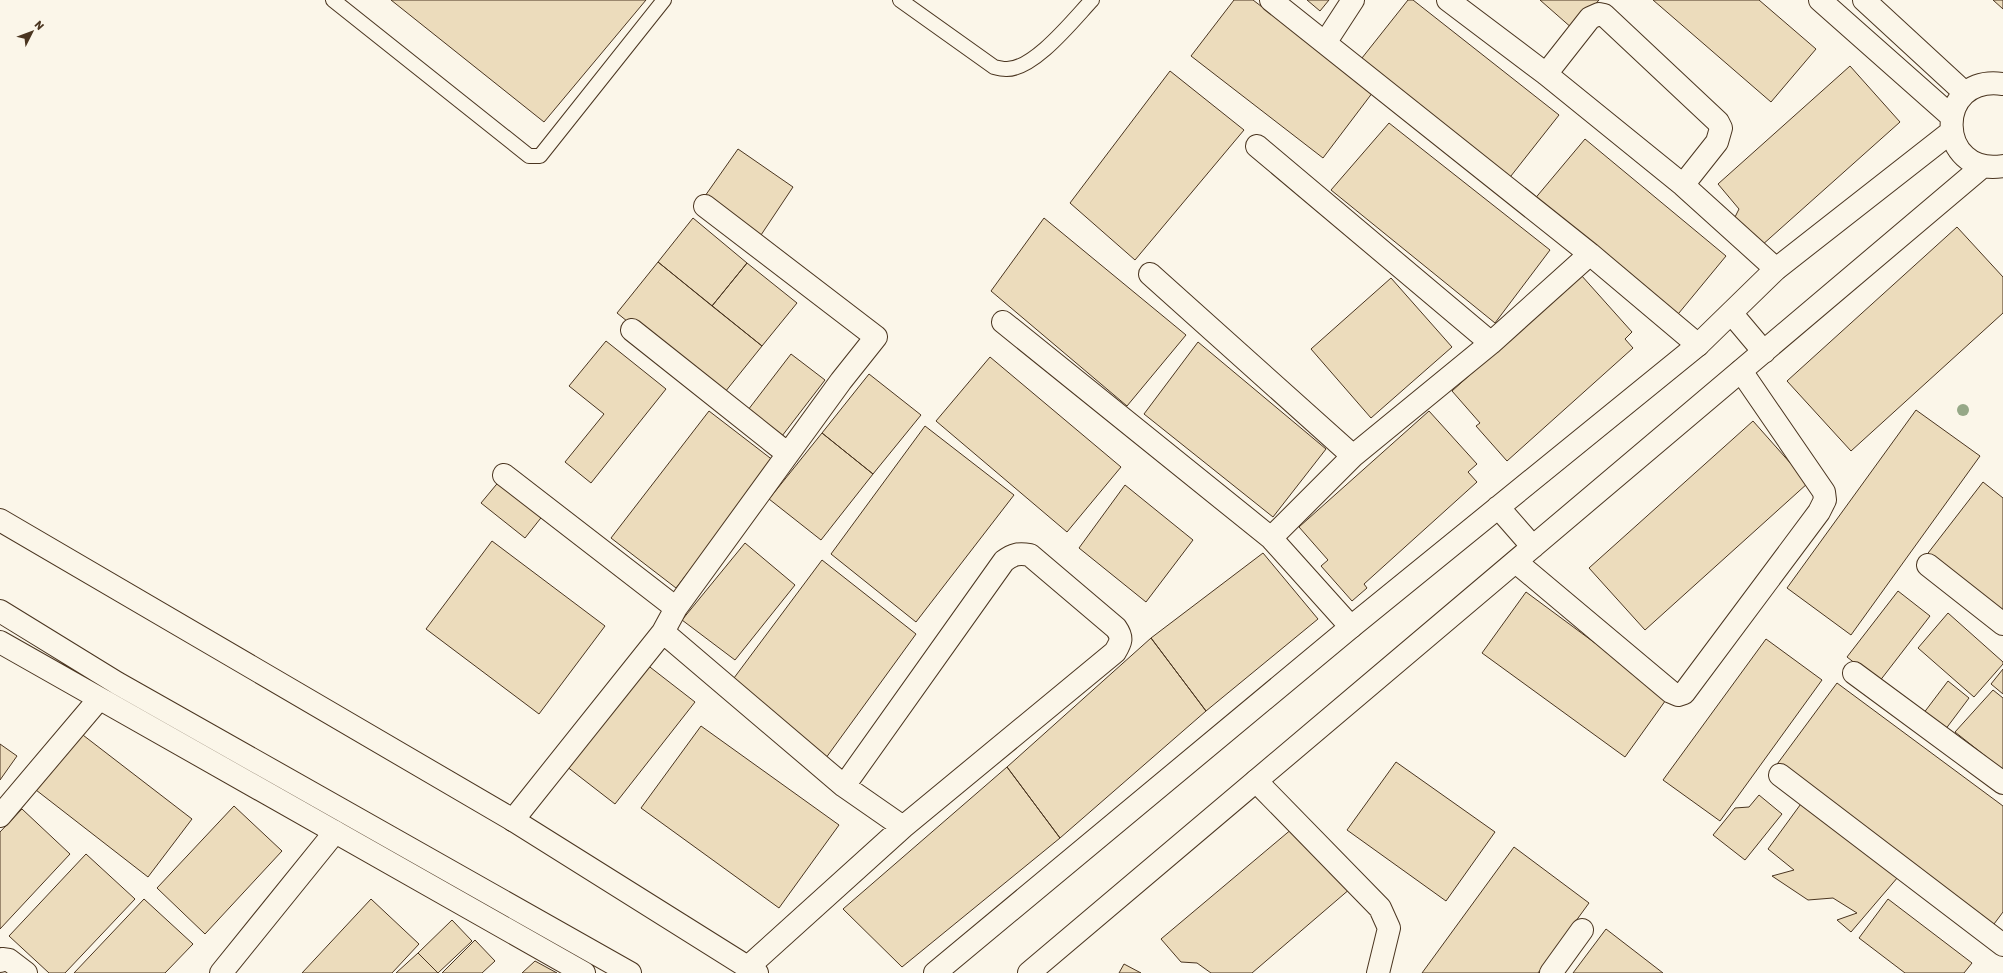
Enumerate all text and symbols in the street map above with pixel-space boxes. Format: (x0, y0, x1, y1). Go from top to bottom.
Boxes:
north arrow (12, 12, 52, 52)
text: N (32, 18, 47, 33)

